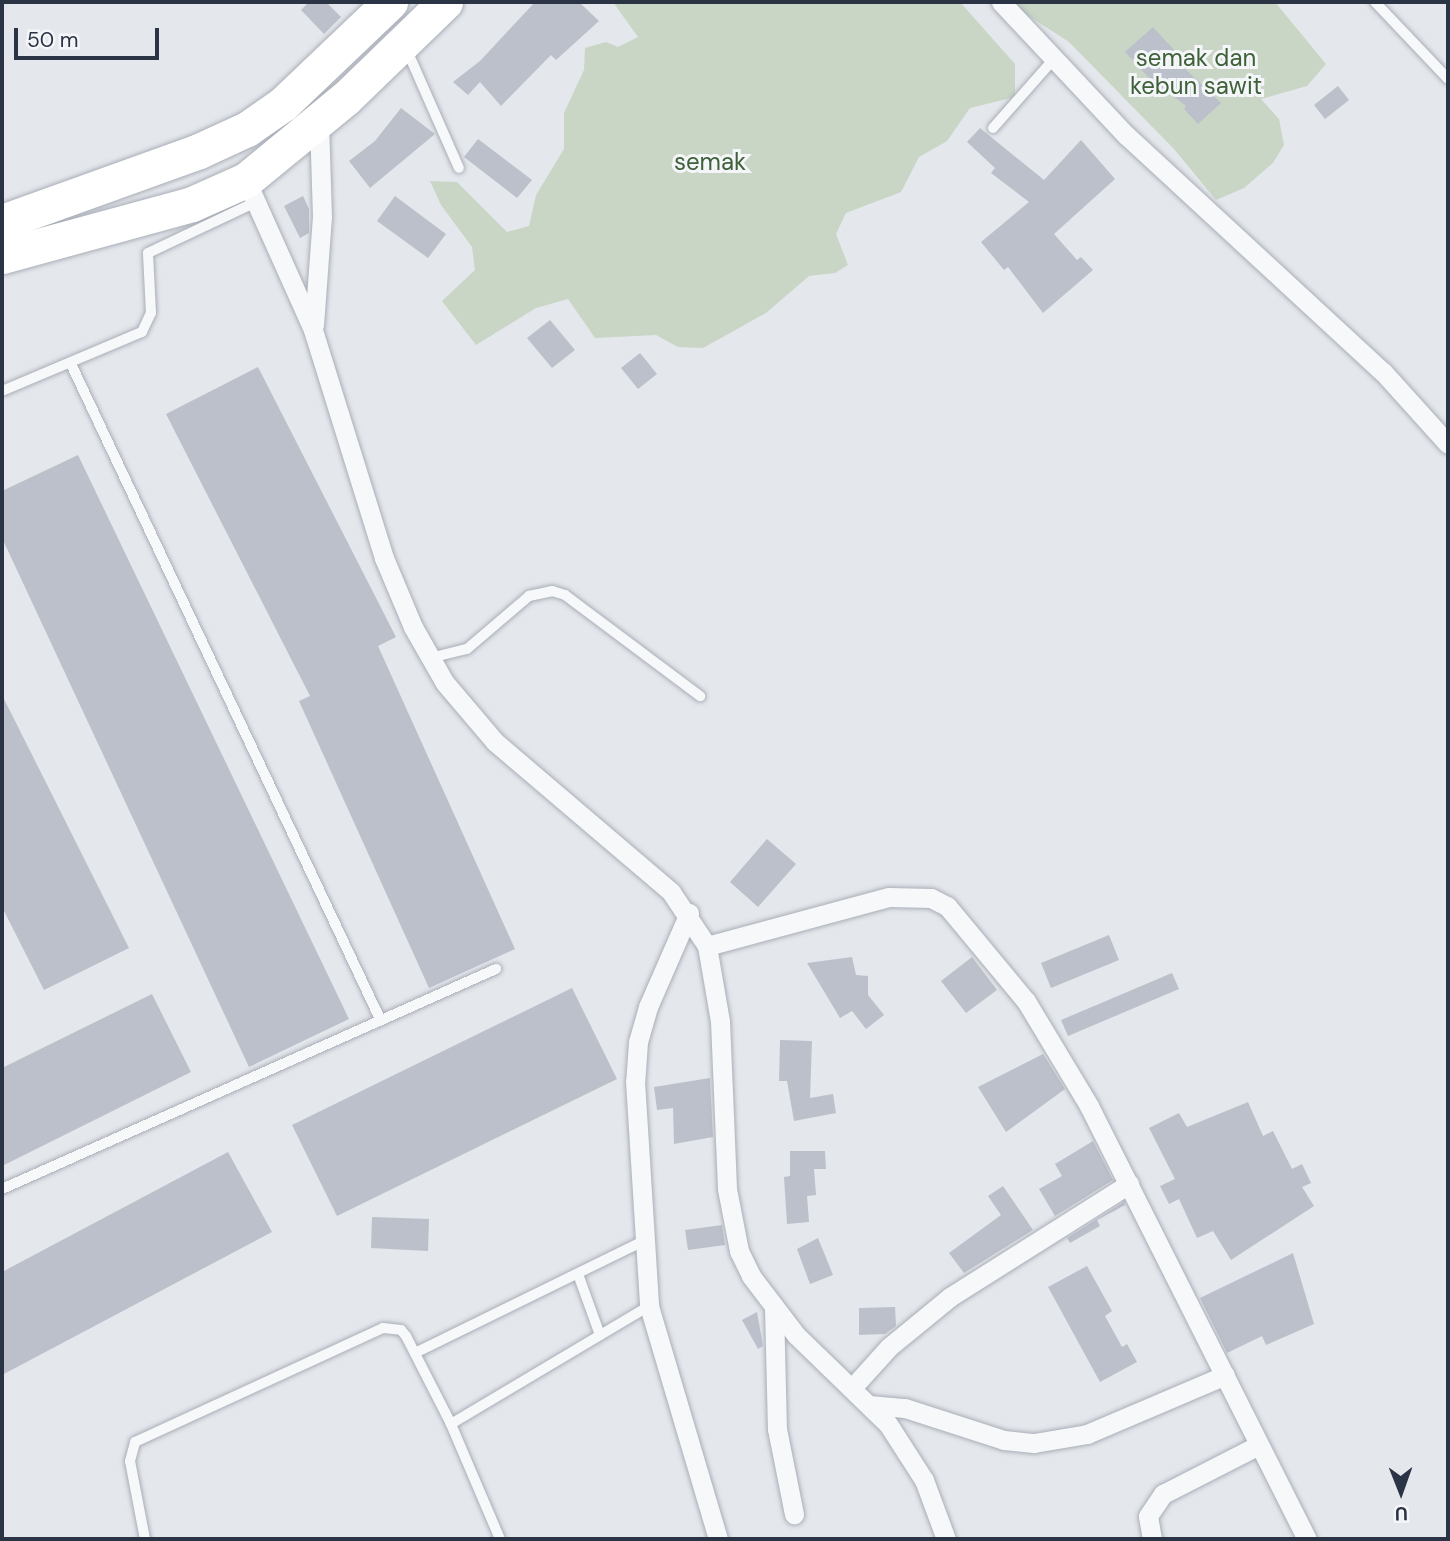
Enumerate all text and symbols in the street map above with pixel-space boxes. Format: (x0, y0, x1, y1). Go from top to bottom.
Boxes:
scale bar (18, 14, 163, 58)
text: 50 m (27, 26, 78, 54)
park label: semak dan kebun sawit (1130, 44, 1262, 100)
park label: semak (674, 148, 746, 176)
north arrow (1366, 1457, 1436, 1527)
text: U (1395, 1501, 1408, 1526)

